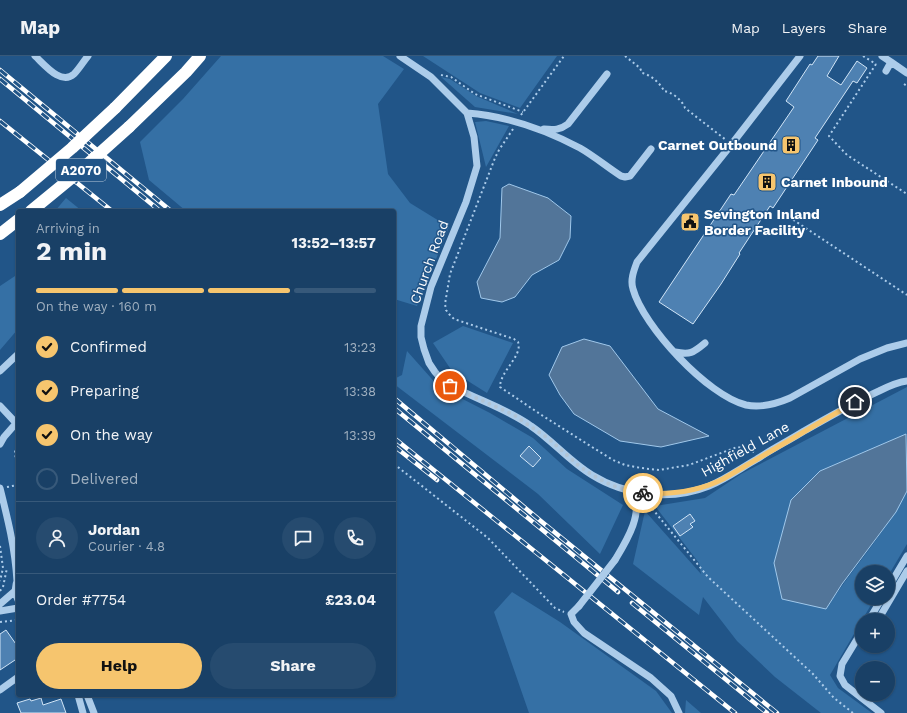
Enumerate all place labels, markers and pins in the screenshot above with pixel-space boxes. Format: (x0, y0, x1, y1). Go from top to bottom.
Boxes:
building icon: Carnet Outbound (780, 134, 802, 156)
place label: Carnet Outbound (658, 137, 777, 153)
building icon: Carnet Inbound (756, 171, 778, 193)
place label: Carnet Inbound (781, 174, 888, 190)
place label: Sevington Inland Border Facility (704, 206, 820, 238)
public building icon: Sevington Inland Border Facility (679, 211, 701, 233)
pin (433, 369, 467, 403)
pin (838, 385, 872, 419)

